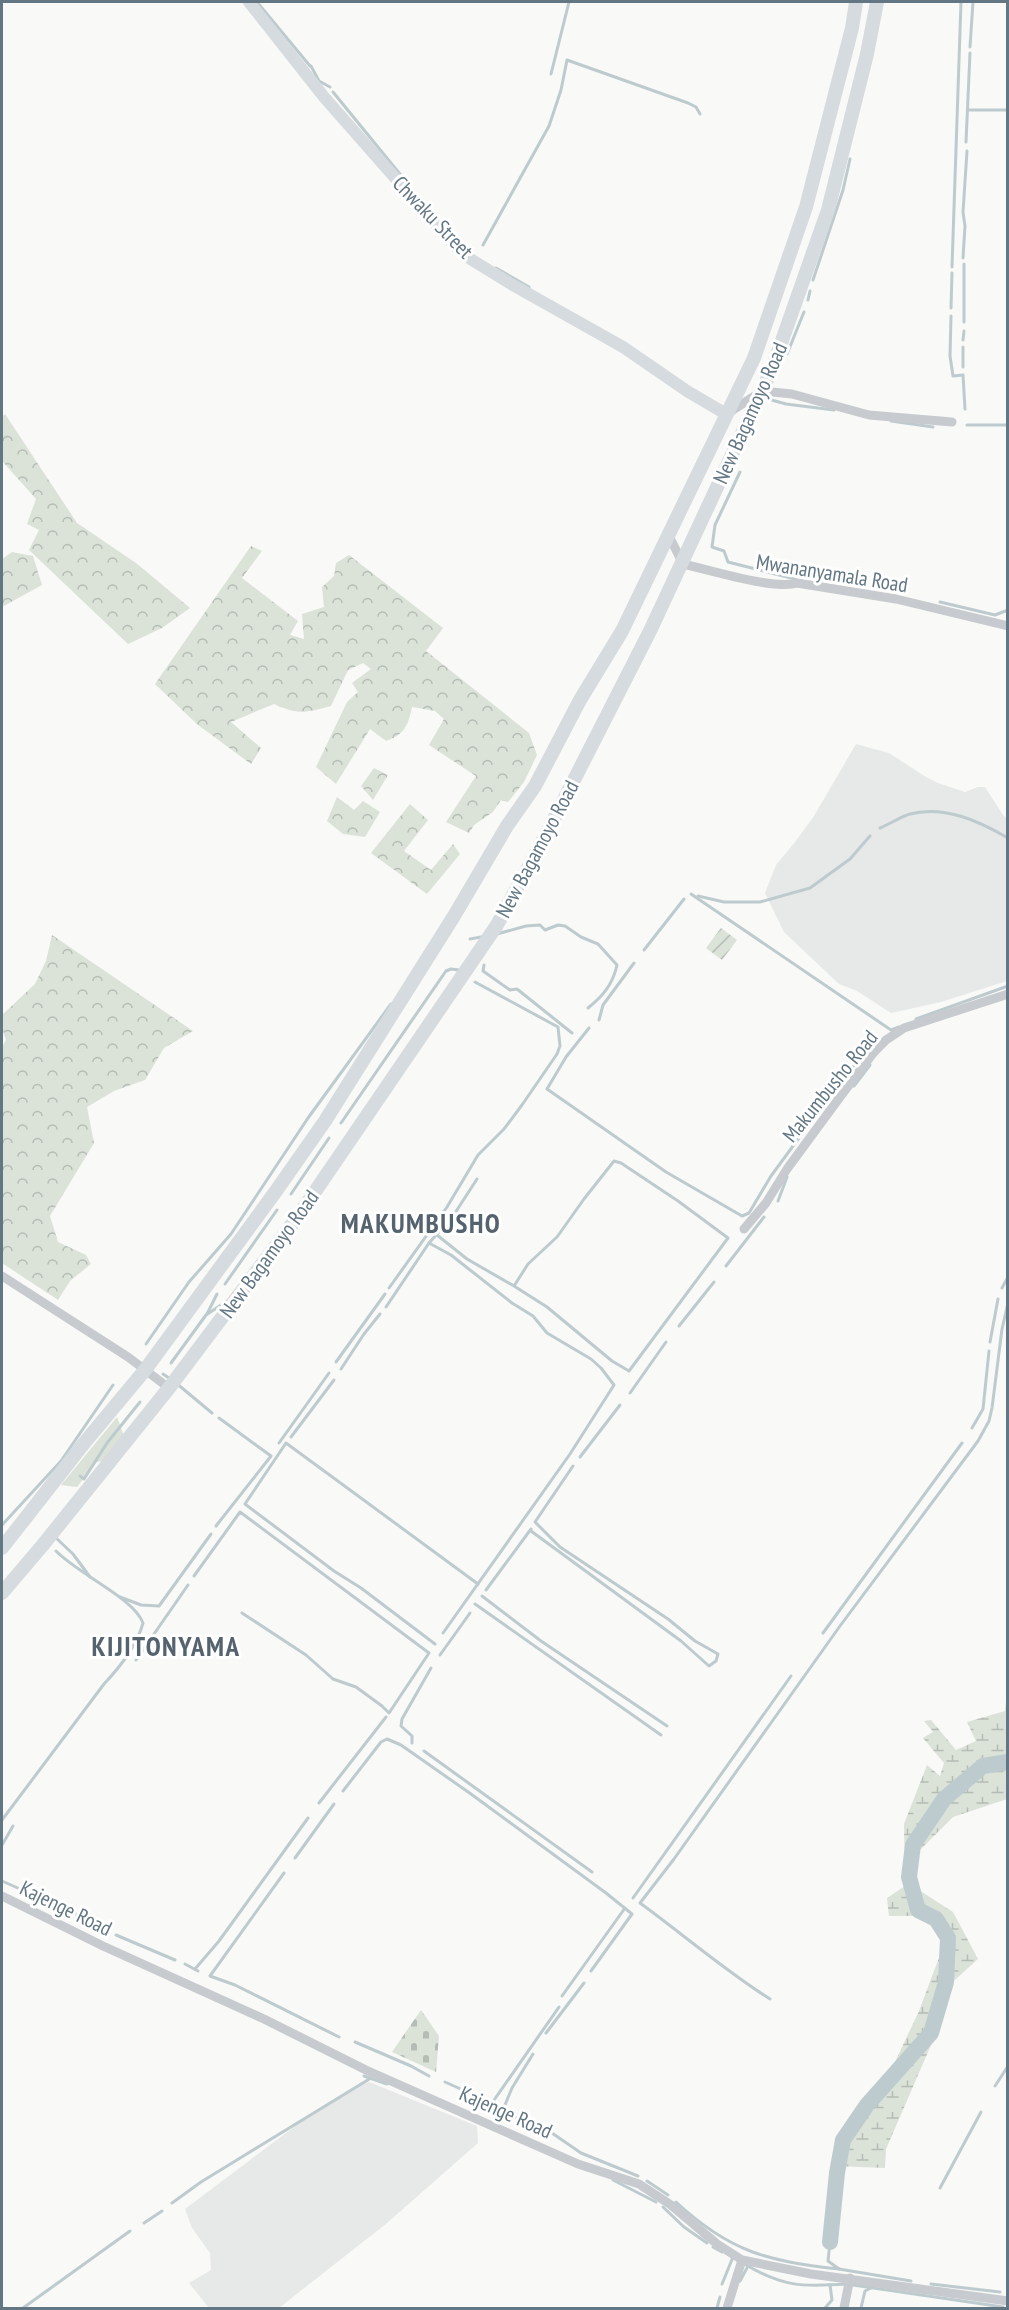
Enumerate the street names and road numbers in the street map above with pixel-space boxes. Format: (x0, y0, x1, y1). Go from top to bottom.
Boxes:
street label: Chwaku Street (387, 170, 479, 264)
street label: New Bagamoyo Road (707, 338, 793, 488)
street label: Mwananyamala Road (754, 548, 910, 598)
street label: New Bagamoyo Road (489, 776, 585, 922)
street label: Makumbusho Road (777, 1024, 883, 1148)
street label: New Bagamoyo Road (213, 1185, 325, 1323)
street label: Kajenge Road (16, 1874, 116, 1942)
street label: Kajenge Road (455, 2080, 557, 2144)

